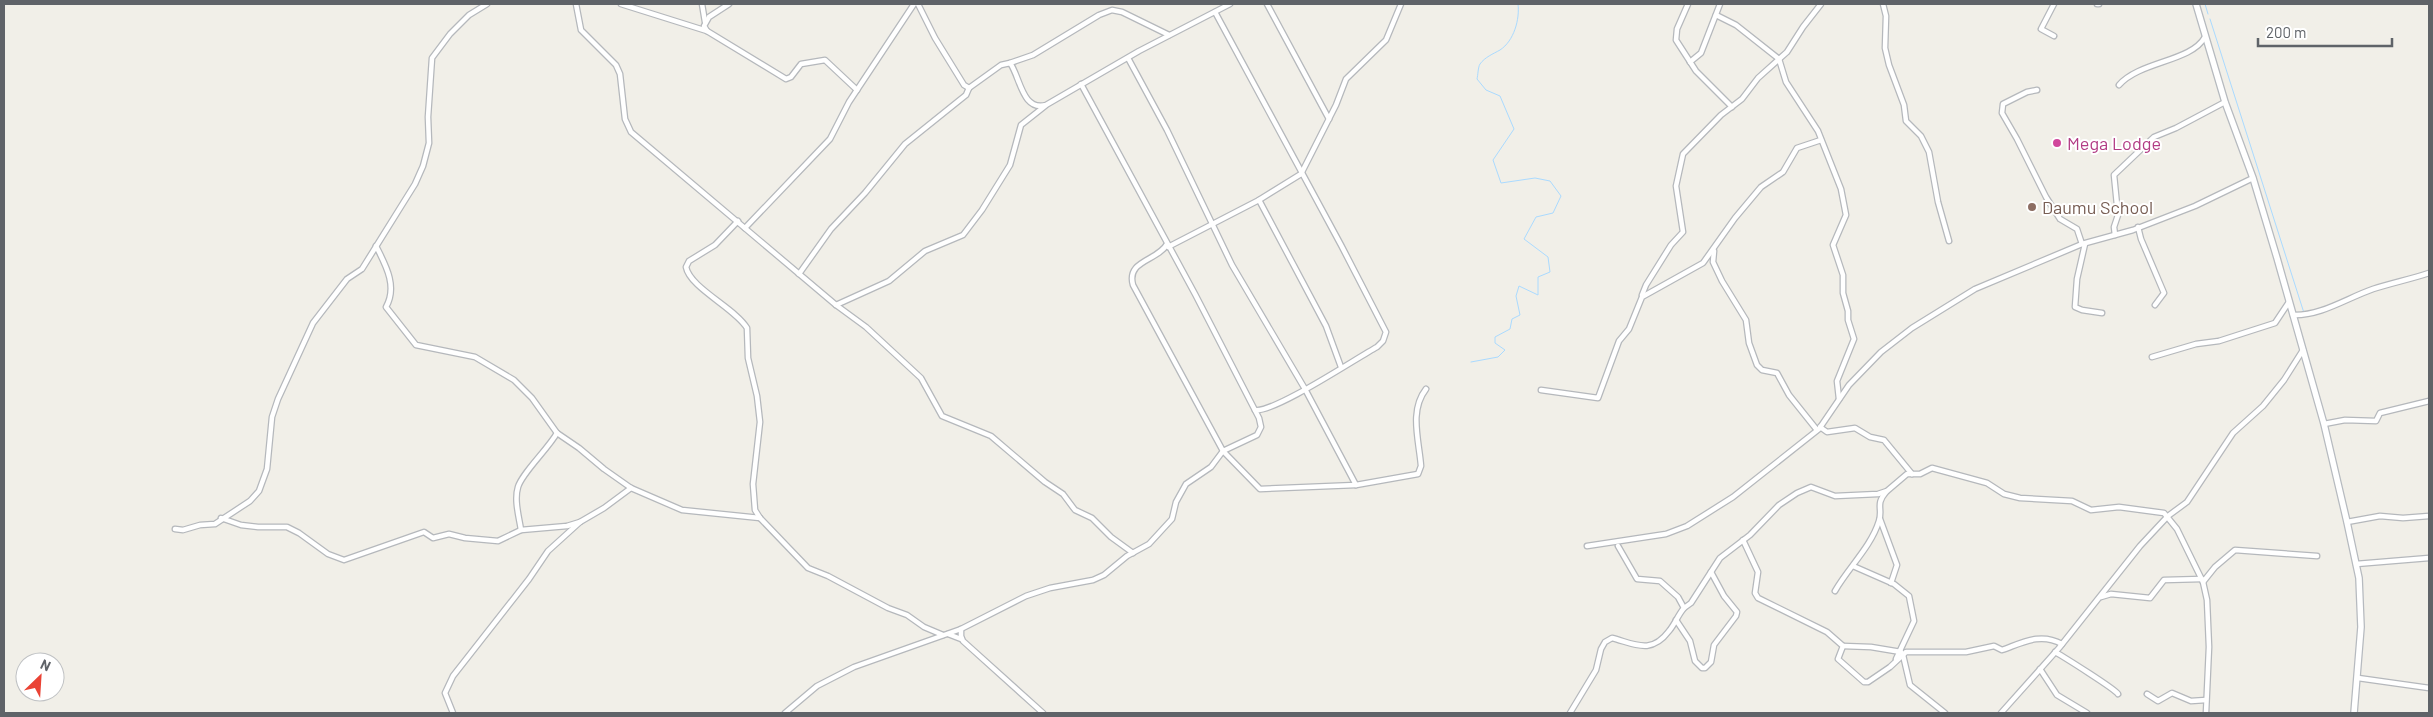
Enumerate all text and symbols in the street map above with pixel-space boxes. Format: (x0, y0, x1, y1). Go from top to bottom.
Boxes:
scale bar (2258, 15, 2392, 47)
text: 200 m (2266, 23, 2306, 41)
place label: Mega Lodge (2067, 132, 2161, 154)
marker: Mega Lodge (2051, 137, 2063, 149)
place label: Daumu School (2042, 196, 2153, 218)
marker: Daumu School (2026, 201, 2038, 213)
north arrow (15, 652, 65, 702)
text: N (38, 655, 54, 674)

